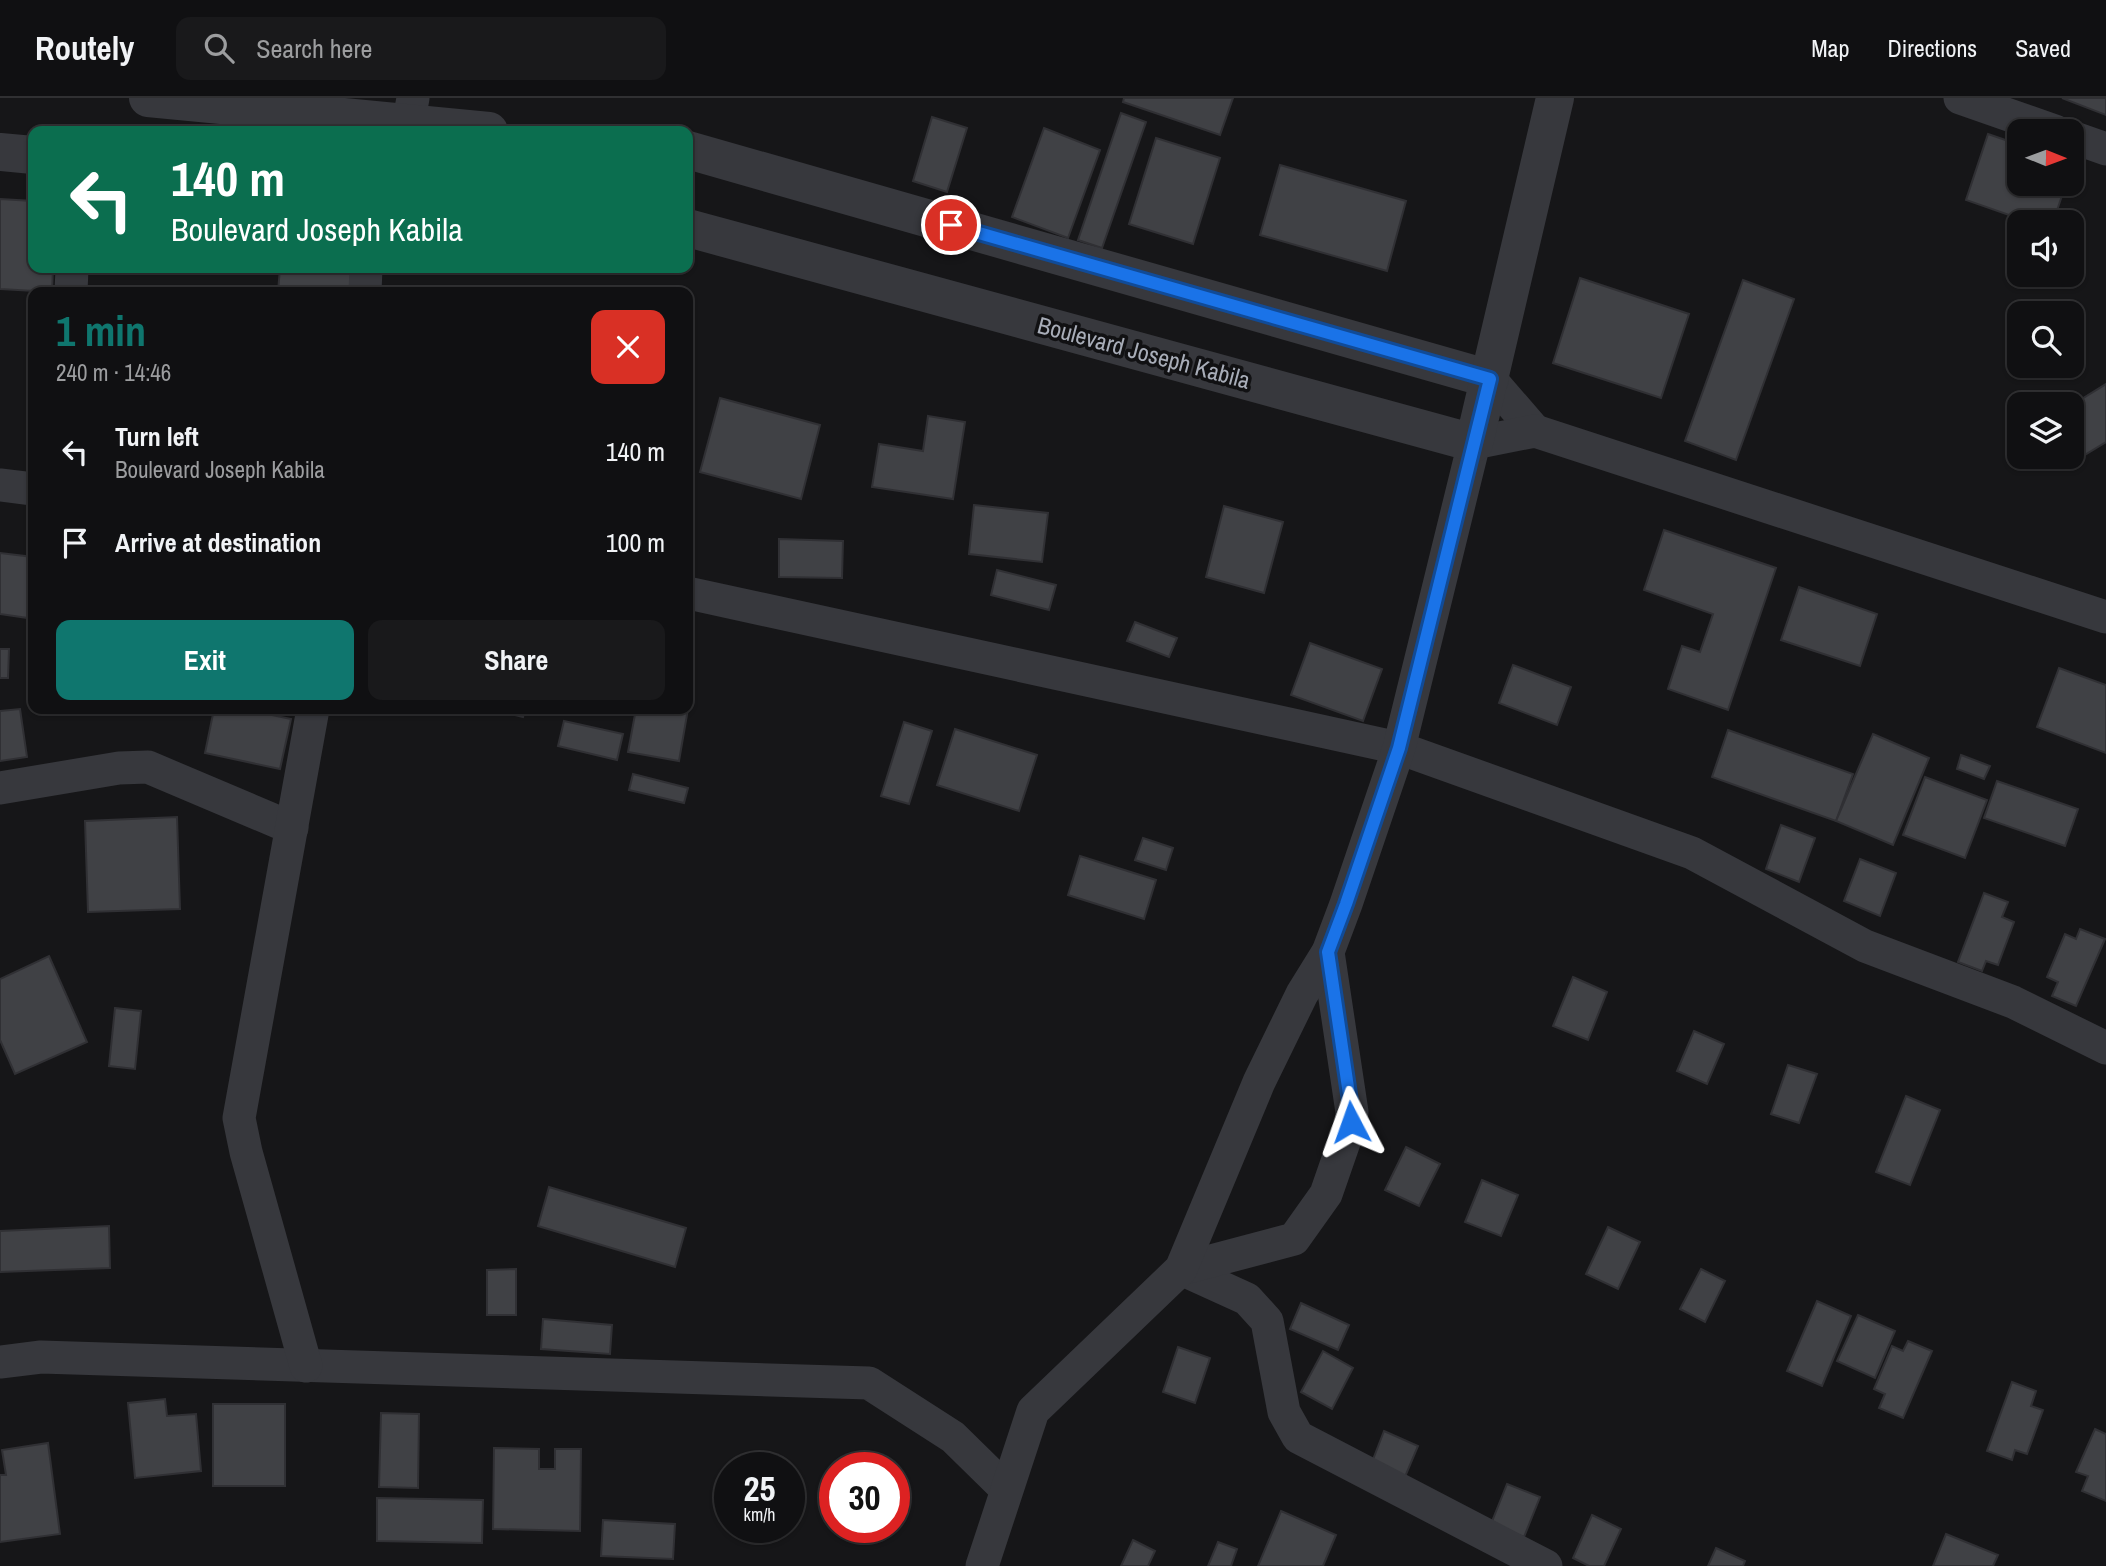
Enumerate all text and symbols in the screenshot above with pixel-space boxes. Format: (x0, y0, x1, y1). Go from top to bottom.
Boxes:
search box (176, 17, 666, 80)
text: Routely (35, 26, 134, 70)
icon: search (200, 29, 238, 67)
text: Search here (256, 31, 372, 66)
text: Map (1811, 32, 1849, 64)
text: Directions (1887, 32, 1977, 64)
text: Saved (2015, 32, 2071, 64)
north arrow (2007, 119, 2084, 196)
map controls (2007, 119, 2084, 469)
text: 140 m (171, 145, 285, 211)
icon: left (56, 154, 147, 245)
pin (921, 195, 981, 255)
icon: arrive (932, 206, 970, 244)
text: Boulevard Joseph Kabila (171, 208, 463, 251)
button: sound (2007, 210, 2084, 287)
button: search (2007, 301, 2084, 378)
text: 1 min (56, 303, 146, 359)
street label: Boulevard Joseph Kabila (1034, 308, 1254, 396)
button: close (591, 310, 665, 384)
text: 240 m · 14:46 (56, 357, 171, 388)
button: layers (2007, 392, 2084, 469)
text: Turn left (115, 419, 199, 454)
icon: left (56, 433, 94, 471)
text: 140 m (606, 434, 665, 469)
text: Boulevard Joseph Kabila (115, 454, 325, 485)
icon: arrive (56, 524, 94, 562)
text: Arrive at destination (115, 525, 321, 560)
text: 100 m (606, 525, 665, 560)
button: Exit (56, 620, 354, 700)
button: Share (368, 620, 665, 700)
position arrow (1314, 1085, 1388, 1159)
speed limit sign: 30 (819, 1452, 910, 1543)
text: 25 (744, 1465, 775, 1512)
text: km/h (744, 1502, 776, 1527)

